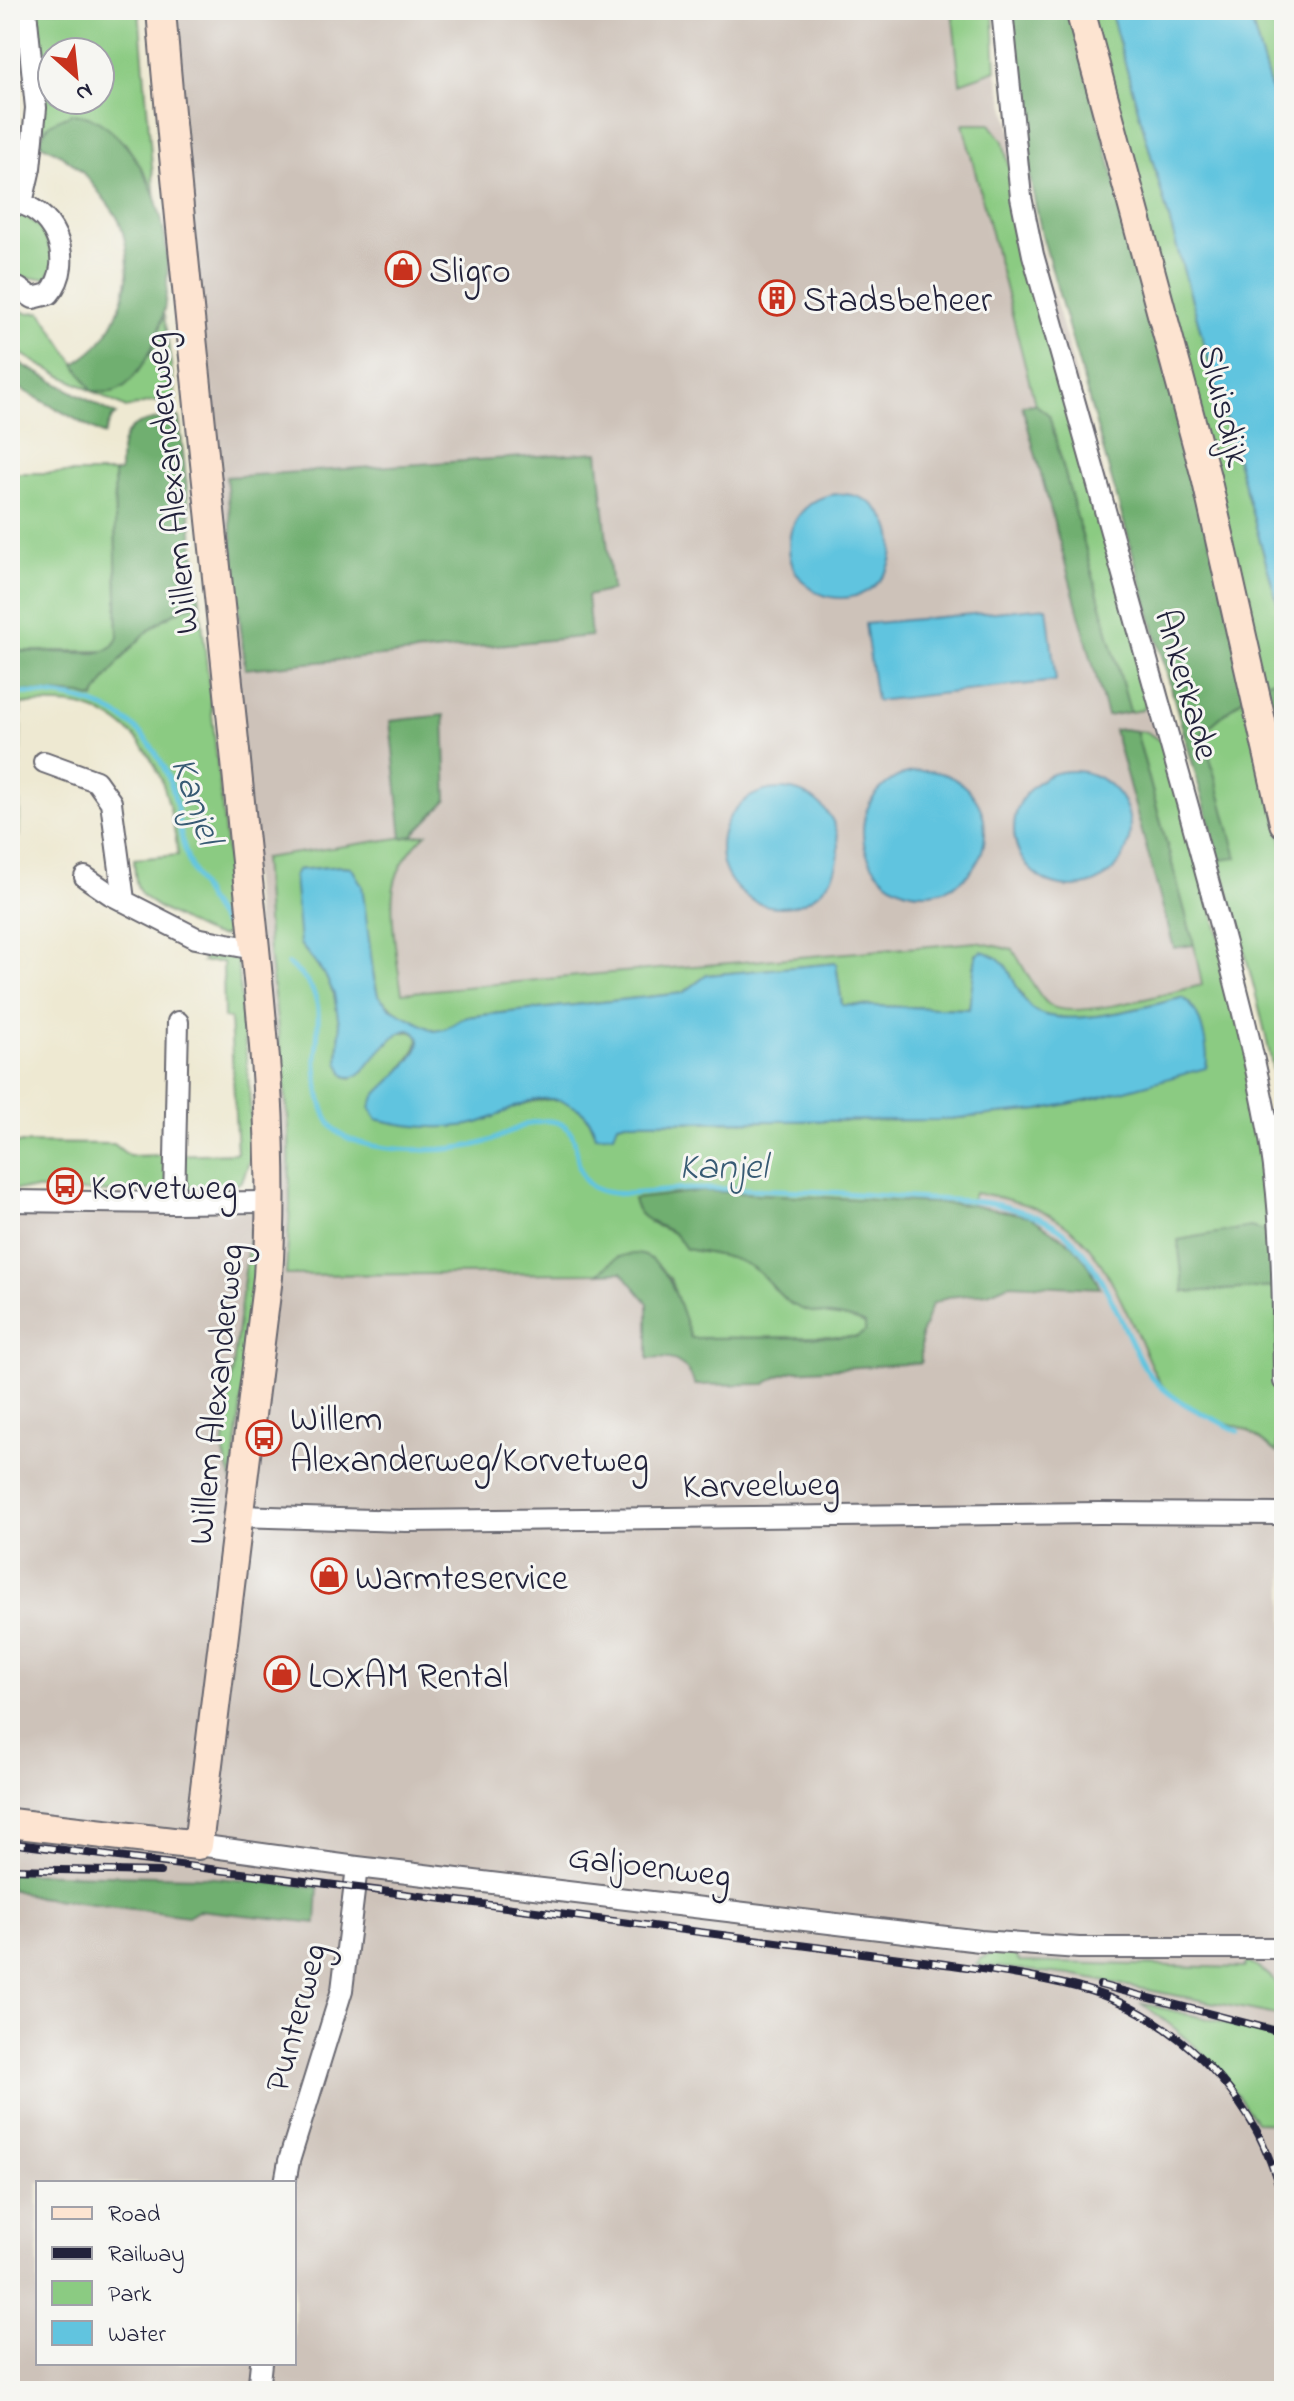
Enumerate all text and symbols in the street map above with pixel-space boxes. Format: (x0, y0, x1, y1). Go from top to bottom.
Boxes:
north arrow (36, 36, 116, 116)
text: N (70, 74, 98, 109)
place label: Sligro (429, 247, 511, 300)
shop icon: Sligro (384, 250, 422, 288)
place label: Stadsbeheer (803, 276, 993, 329)
building icon: Stadsbeheer (758, 279, 796, 317)
street label: Willem Alexanderweg (131, 330, 216, 637)
street label: Sluisdijk (1181, 339, 1262, 473)
street label: Ankerkade (1138, 604, 1232, 768)
water label: Kanjel (153, 750, 237, 857)
water label: Kanjel (679, 1141, 772, 1197)
place label: Korvetweg (91, 1164, 237, 1217)
bus stop icon: Korvetweg (46, 1167, 84, 1205)
street label: Willem Alexanderweg (176, 1241, 261, 1548)
place label: Willem Alexanderweg/Korvetweg (290, 1395, 649, 1489)
bus stop icon: Willem Alexanderweg/Korvetweg (245, 1419, 283, 1457)
street label: Karveelweg (682, 1460, 840, 1515)
place label: Warmteservice (355, 1554, 569, 1607)
shop icon: Warmteservice (310, 1557, 348, 1595)
place label: LOXAM Rental (308, 1652, 509, 1705)
shop icon: LOXAM Rental (263, 1655, 301, 1693)
street label: Galjoenweg (565, 1832, 734, 1905)
street label: Punterweg (253, 1938, 344, 2099)
legend (36, 2181, 296, 2365)
text: Road (108, 2198, 161, 2233)
text: Railway (108, 2238, 185, 2274)
text: Park (108, 2278, 152, 2313)
text: Water (108, 2318, 166, 2353)

